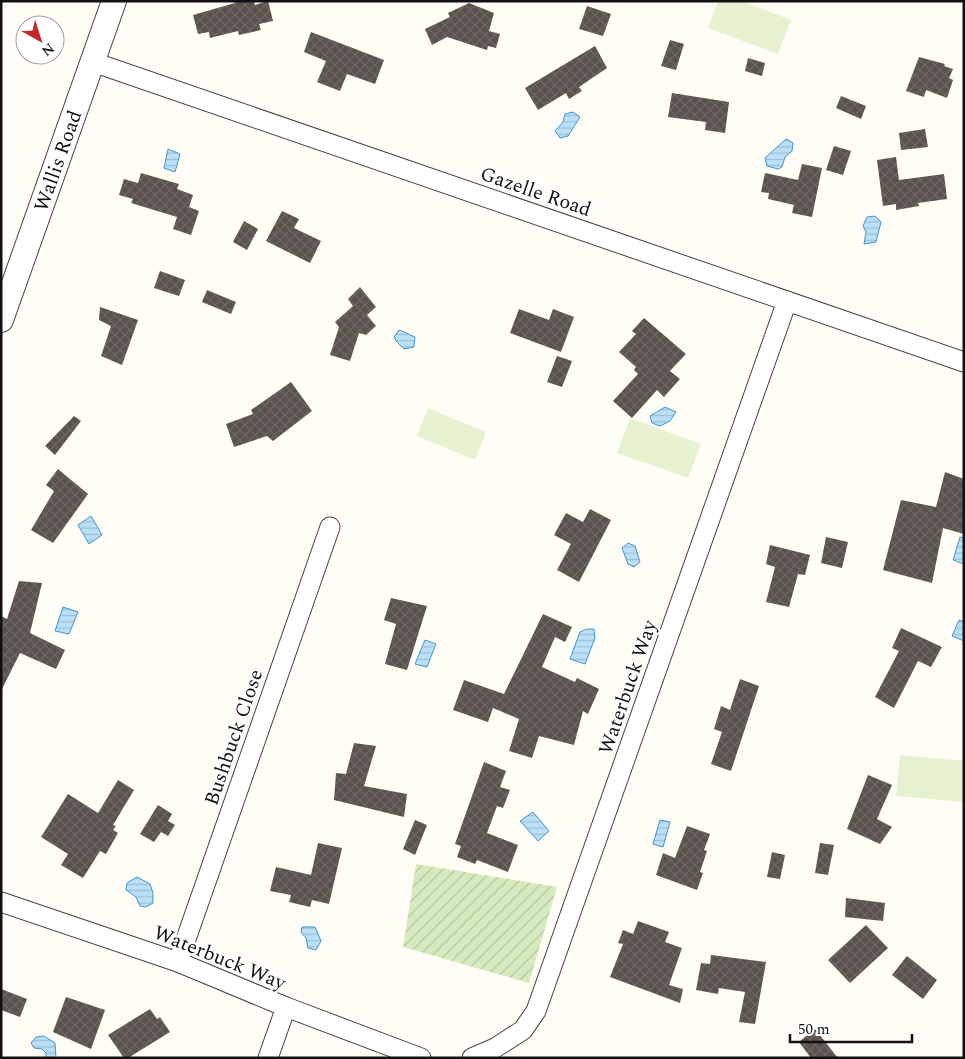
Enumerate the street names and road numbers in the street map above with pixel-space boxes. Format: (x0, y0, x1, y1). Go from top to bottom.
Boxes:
street label: Wallis Road (27, 106, 90, 216)
street label: Gazelle Road (476, 159, 595, 225)
street label: Waterbuck Way (591, 615, 665, 759)
street label: Bushbuck Close (197, 665, 271, 809)
street label: Waterbuck Way (149, 918, 292, 999)

